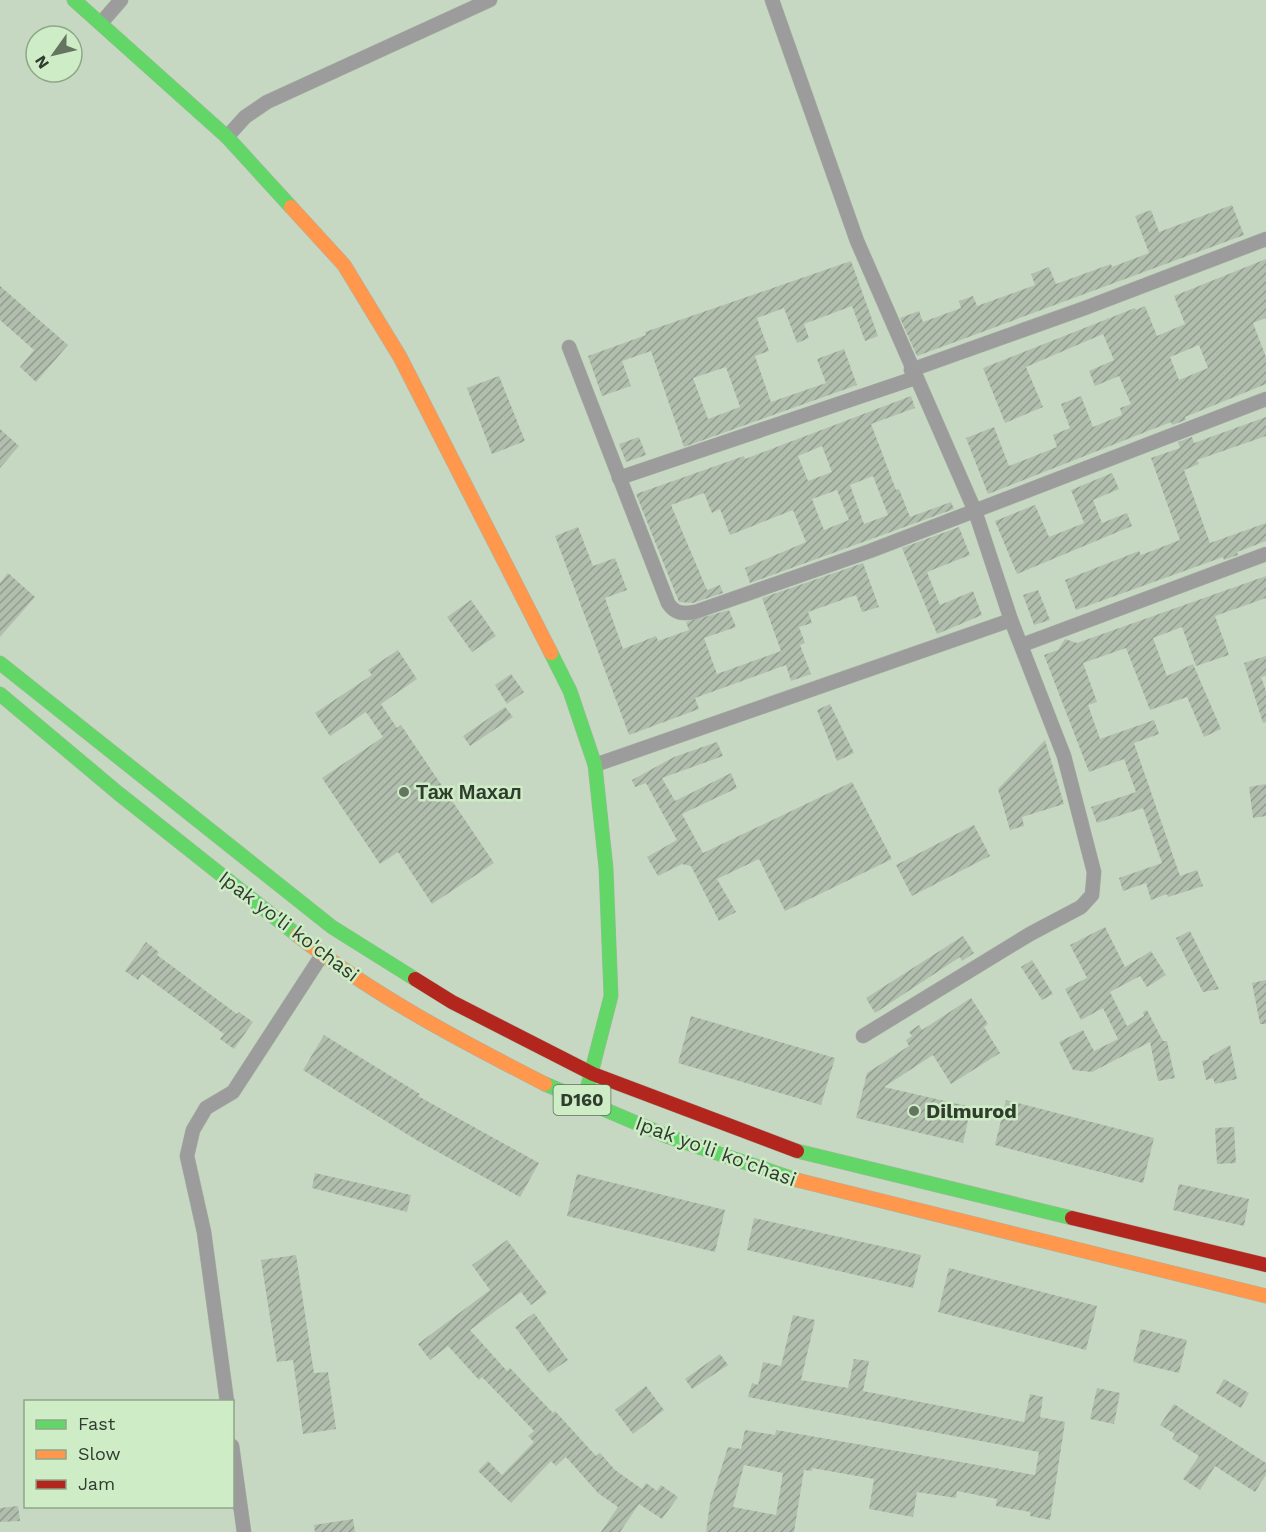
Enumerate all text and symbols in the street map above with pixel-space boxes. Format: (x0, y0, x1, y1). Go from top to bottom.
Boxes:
north arrow (24, 24, 84, 84)
text: N (31, 52, 53, 72)
place label: Таж Махал (416, 780, 522, 804)
marker: Таж Махал (397, 785, 411, 799)
street label: Ipak yo'li ko'chasi (214, 865, 364, 987)
road number: D160 (554, 1085, 610, 1115)
place label: Dilmurod (926, 1099, 1017, 1123)
marker: Dilmurod (907, 1104, 921, 1118)
street label: Ipak yo'li ko'chasi (632, 1111, 800, 1191)
legend (24, 1400, 234, 1508)
text: Fast (78, 1413, 116, 1434)
text: Slow (78, 1443, 121, 1464)
text: Jam (78, 1473, 115, 1494)

